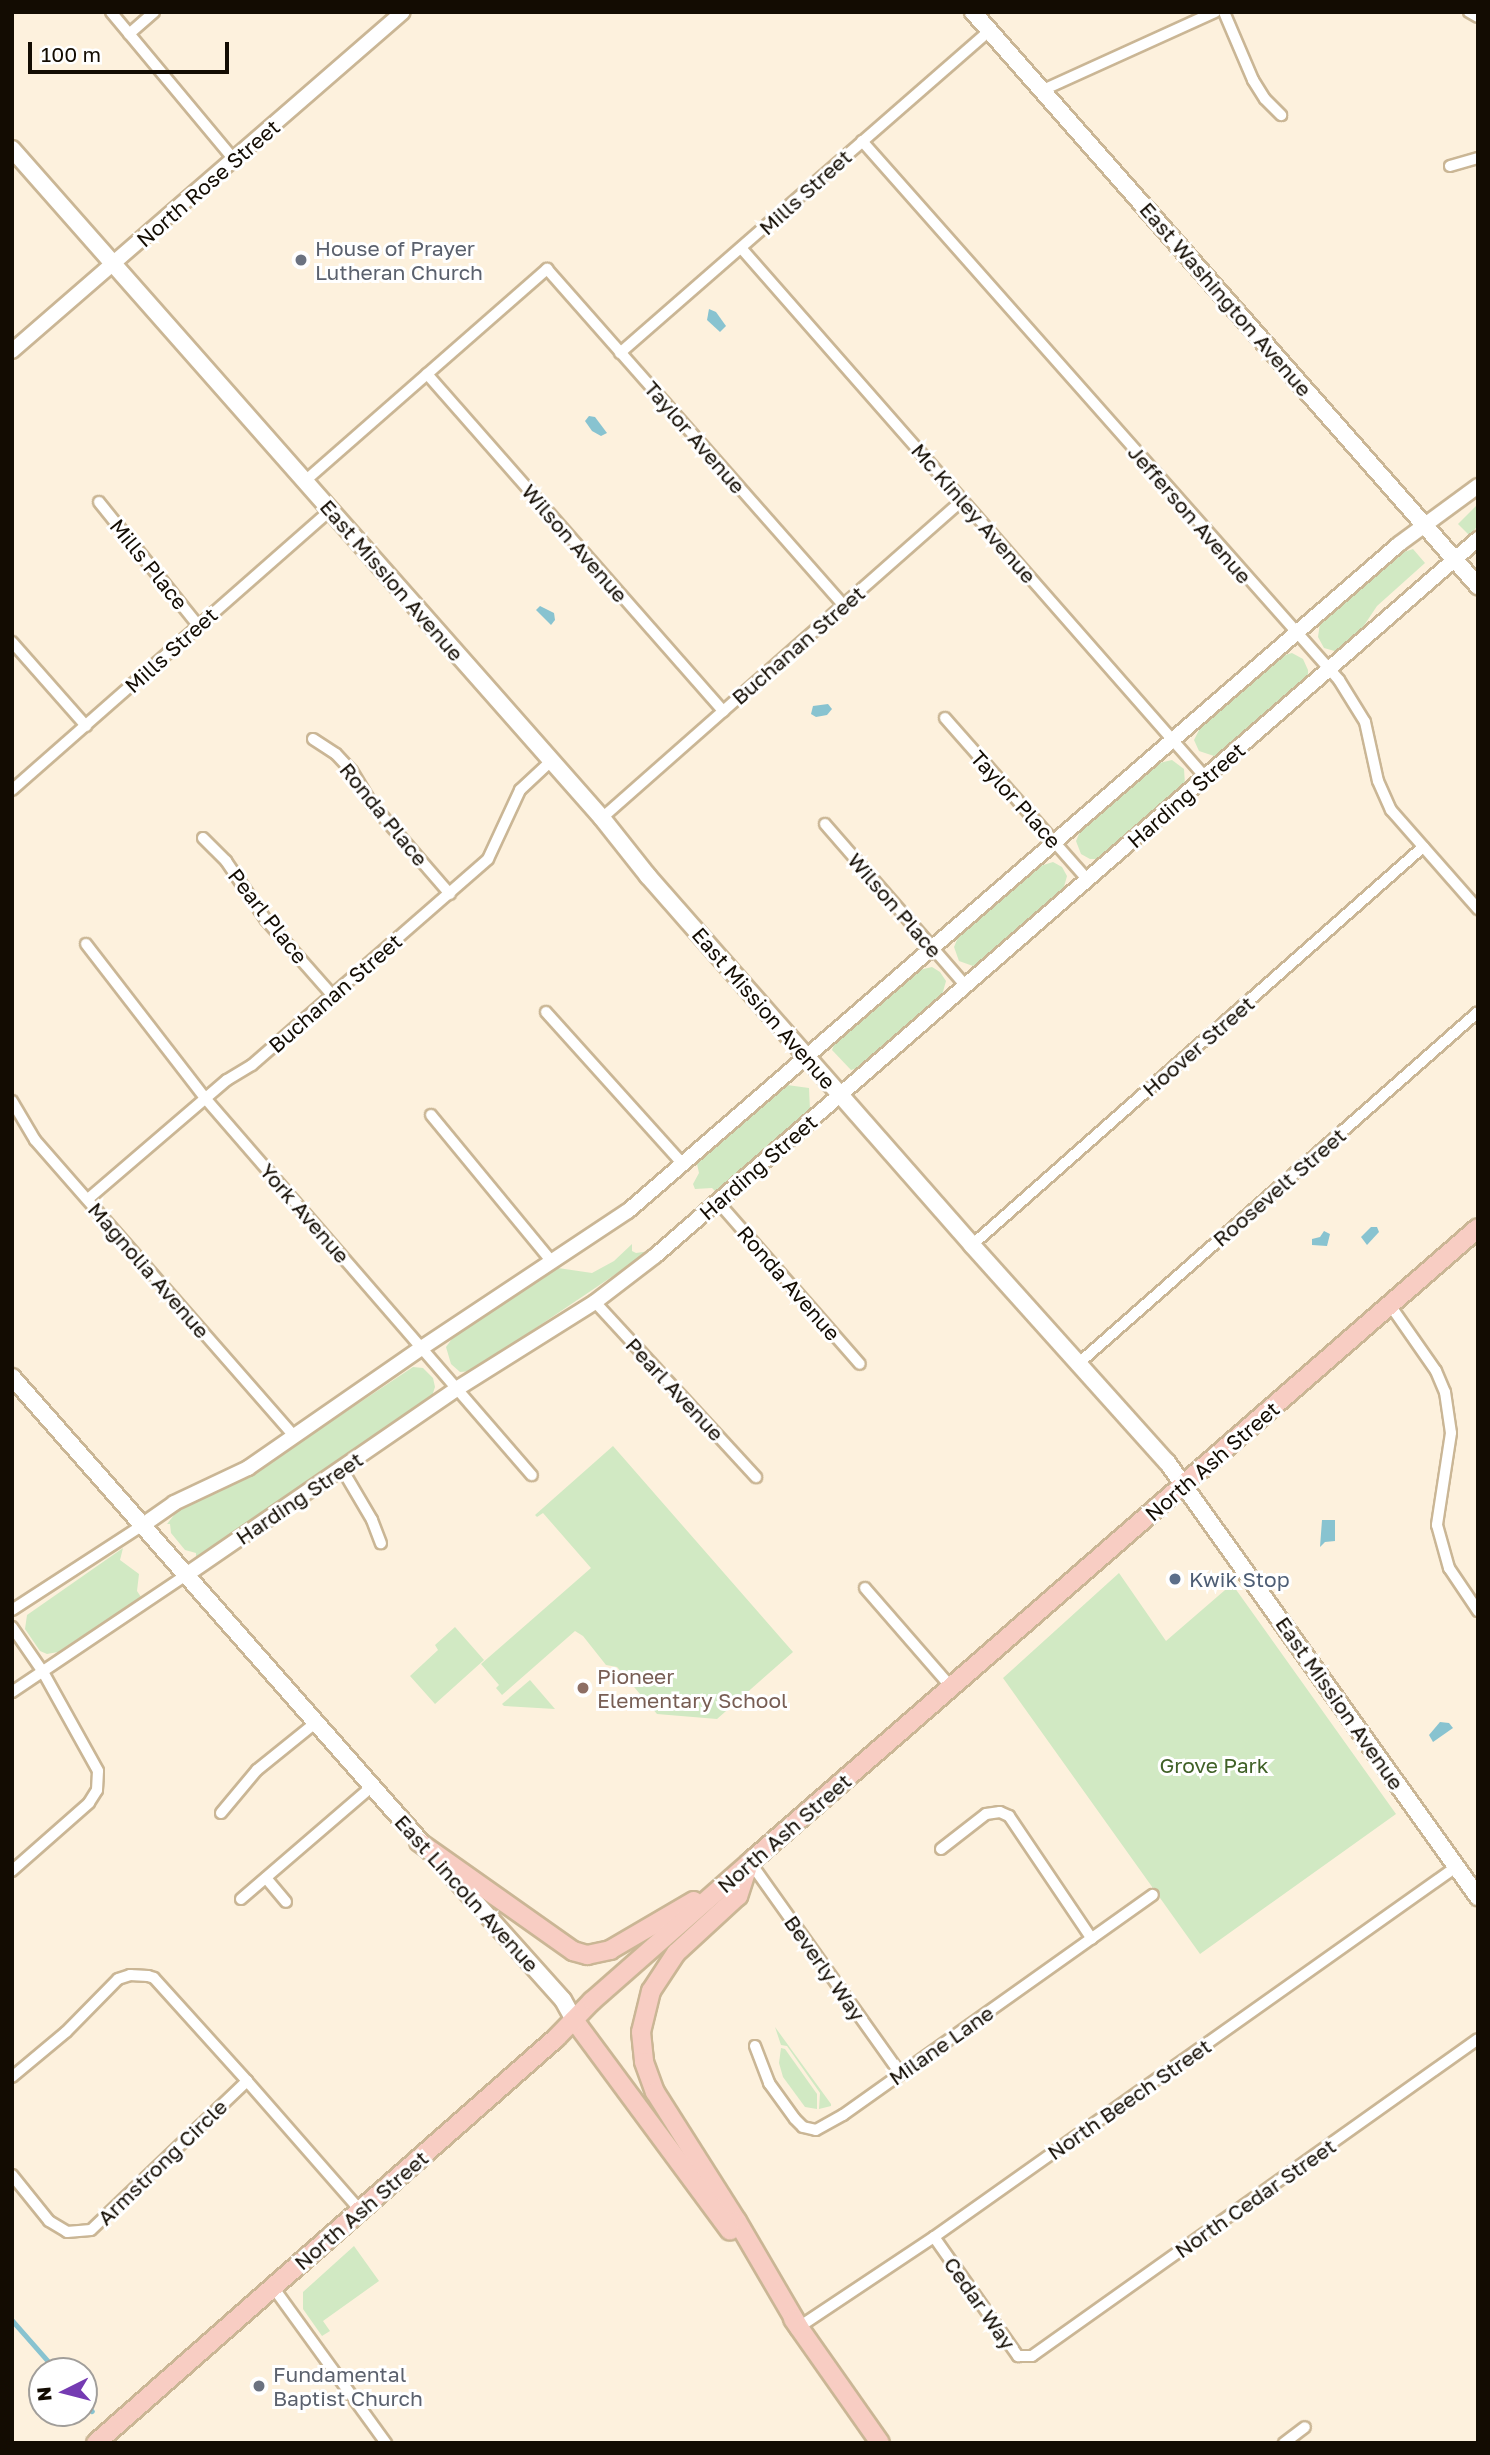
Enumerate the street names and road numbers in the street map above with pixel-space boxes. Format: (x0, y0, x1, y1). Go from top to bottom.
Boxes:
street label: North Rose Street (131, 114, 285, 252)
street label: Mills Street (754, 144, 856, 240)
street label: East Washington Avenue (1135, 197, 1317, 401)
street label: Taylor Avenue (639, 376, 751, 498)
street label: Mc Kinley Avenue (906, 438, 1042, 588)
street label: Jefferson Avenue (1123, 440, 1257, 588)
street label: Wilson Avenue (517, 479, 633, 607)
street label: East Mission Avenue (315, 494, 469, 666)
street label: Mills Place (105, 514, 193, 614)
street label: Buchanan Street (726, 580, 870, 710)
street label: Mills Street (120, 602, 222, 698)
street label: Harding Street (1122, 737, 1250, 853)
street label: Taylor Place (966, 745, 1066, 853)
street label: Ronda Place (335, 757, 433, 871)
street label: Wilson Place (843, 848, 947, 962)
street label: Pearl Place (223, 863, 313, 969)
street label: East Mission Avenue (687, 922, 841, 1094)
street label: Buchanan Street (263, 928, 407, 1058)
street label: Hoover Street (1137, 991, 1259, 1101)
street label: Harding Street (694, 1109, 822, 1225)
street label: Roosevelt Street (1207, 1122, 1351, 1252)
street label: York Avenue (255, 1158, 355, 1268)
street label: Magnolia Avenue (83, 1197, 215, 1343)
street label: Ronda Avenue (732, 1220, 846, 1346)
street label: Pearl Avenue (621, 1332, 729, 1446)
street label: North Ash Street (1140, 1396, 1284, 1526)
street label: Harding Street (231, 1446, 367, 1550)
street label: East Mission Avenue (1271, 1612, 1409, 1794)
street label: North Ash Street (712, 1768, 856, 1898)
street label: East Lincoln Avenue (390, 1809, 544, 1977)
street label: Beverly Way (779, 1910, 871, 2026)
street label: Milane Lane (884, 2000, 998, 2090)
street label: North Beech Street (1042, 2033, 1216, 2165)
street label: Armstrong Circle (92, 2094, 232, 2230)
street label: North Cedar Street (1170, 2133, 1340, 2263)
street label: North Ash Street (289, 2145, 433, 2275)
street label: Cedar Way (939, 2252, 1021, 2354)

